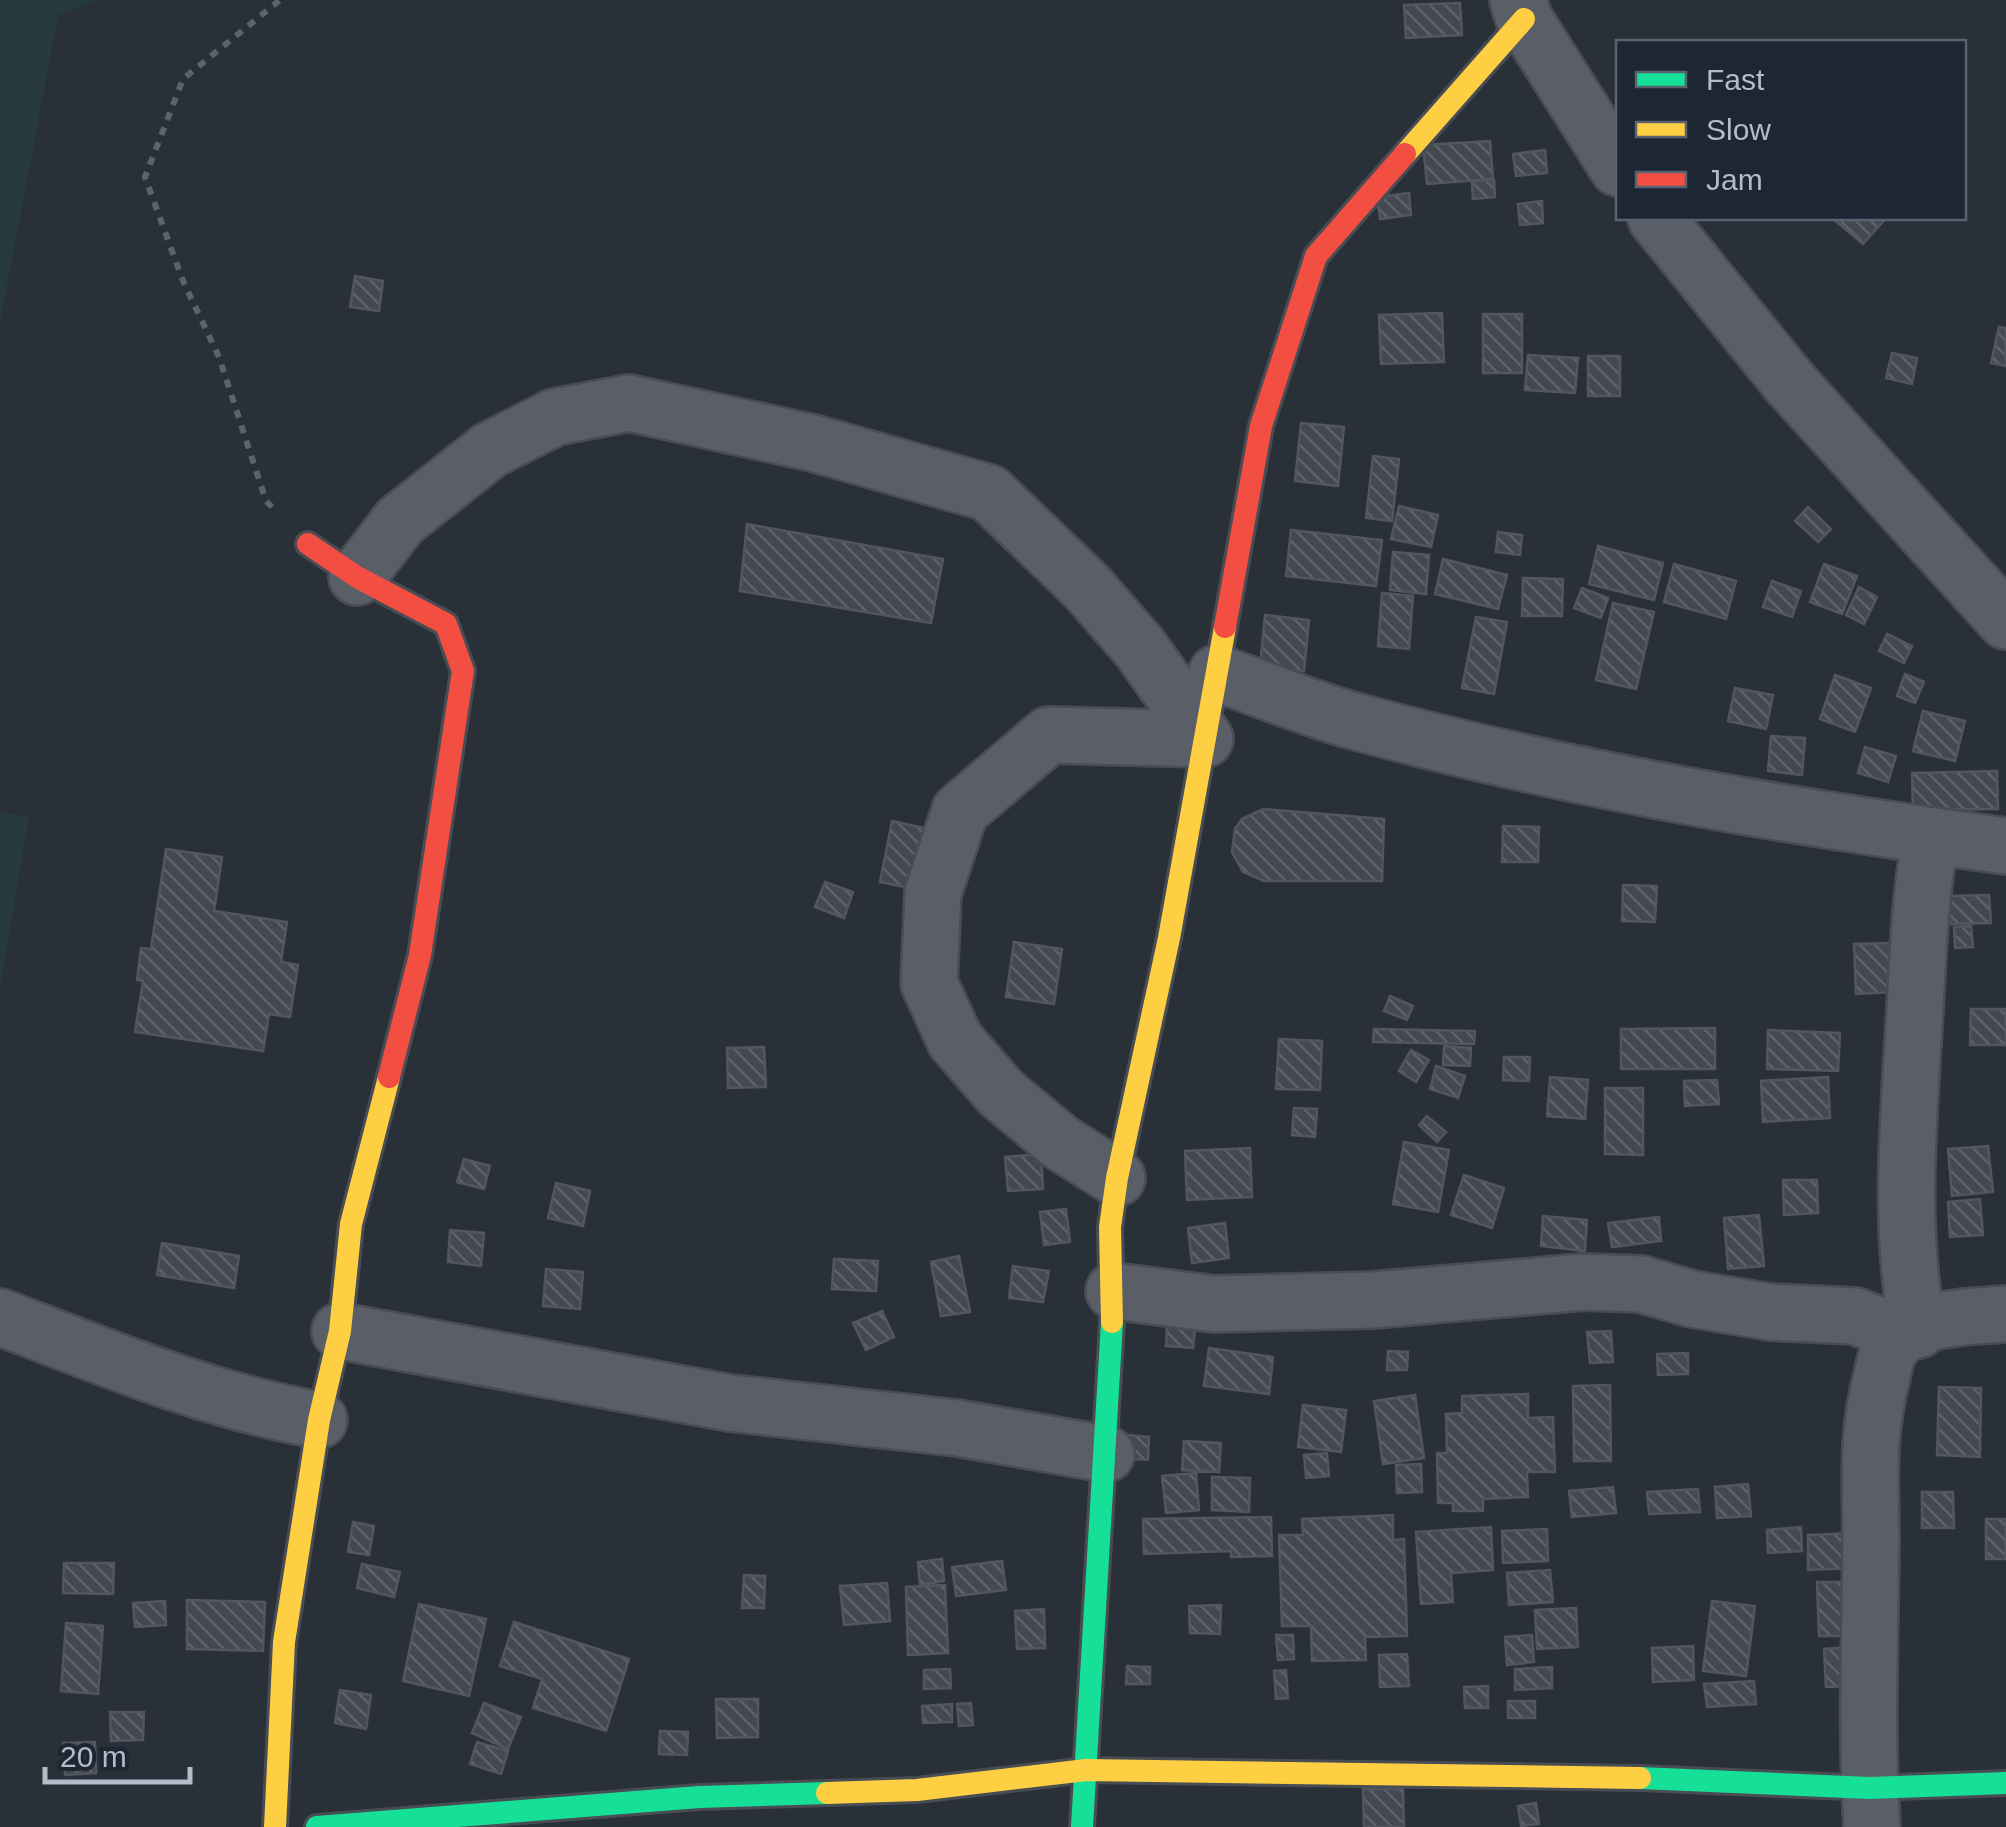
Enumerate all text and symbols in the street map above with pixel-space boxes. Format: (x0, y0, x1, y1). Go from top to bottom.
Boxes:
legend (1616, 40, 1966, 220)
text: Fast (1706, 63, 1765, 96)
text: Slow (1706, 113, 1771, 146)
text: Jam (1706, 163, 1763, 196)
scale bar (45, 1722, 190, 1784)
text: 20 m (60, 1740, 127, 1773)

